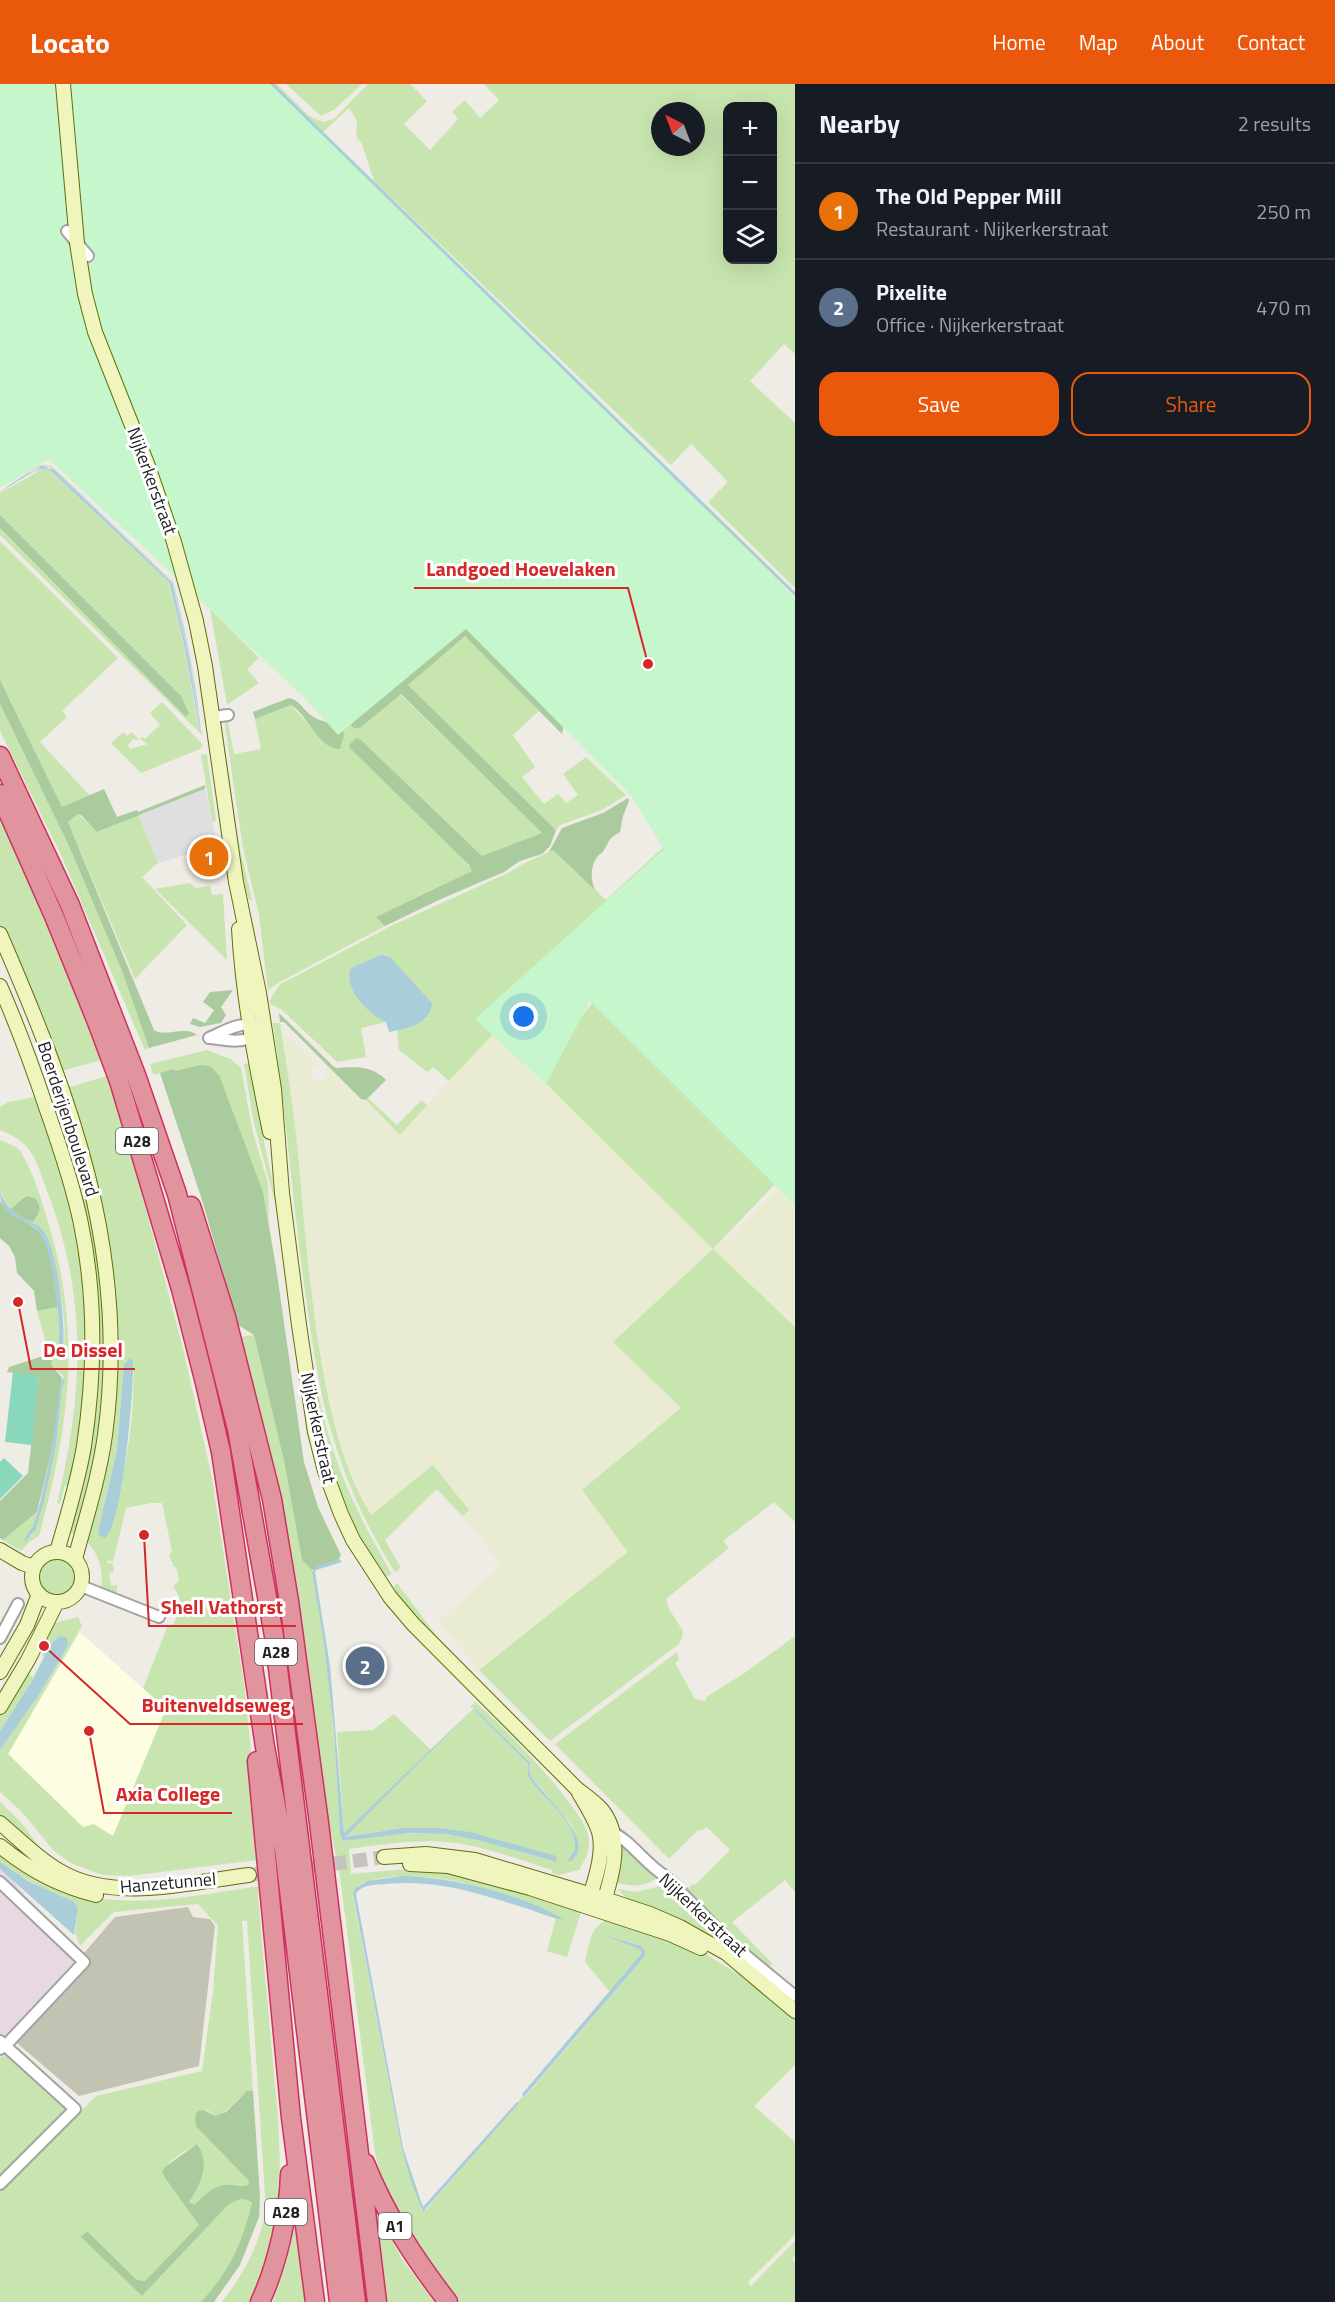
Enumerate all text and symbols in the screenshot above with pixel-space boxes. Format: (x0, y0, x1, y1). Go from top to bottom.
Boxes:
text: Locato (30, 21, 110, 64)
text: Home (992, 26, 1046, 58)
text: Map (1079, 26, 1118, 58)
text: About (1151, 26, 1204, 58)
text: Contact (1237, 26, 1305, 58)
north arrow (651, 102, 705, 156)
map controls (723, 102, 777, 264)
button: + (723, 102, 777, 156)
text: Nearby (819, 104, 900, 143)
text: 2 results (1238, 108, 1311, 139)
button: − (723, 156, 777, 210)
text: The Old Pepper Mill (876, 179, 1062, 213)
text: 1 (833, 196, 844, 227)
text: 250 m (1256, 196, 1311, 227)
button: layers (723, 210, 777, 264)
text: Restaurant · Nijkerkerstraat (876, 213, 1108, 244)
text: Pixelite (876, 275, 947, 309)
text: 2 (833, 292, 844, 323)
text: 470 m (1256, 292, 1311, 323)
text: Office · Nijkerkerstraat (876, 309, 1064, 340)
button: Save (819, 372, 1059, 436)
button: Share (1071, 372, 1311, 436)
street label: Nijkerkerstraat (121, 423, 185, 539)
callout: Landgoed Hoevelaken (414, 550, 628, 588)
text: Landgoed Hoevelaken (426, 553, 616, 584)
pin: 1 (190, 834, 228, 880)
your location (509, 1002, 538, 1031)
street label: Boerderijenboulevard (31, 1038, 106, 1200)
road number: A28 (116, 1128, 158, 1154)
callout: De Dissel (31, 1331, 135, 1369)
text: De Dissel (43, 1334, 123, 1365)
street label: Nijkerkerstraat (294, 1370, 344, 1487)
callout: Shell Vathorst (149, 1588, 296, 1626)
text: Shell Vathorst (161, 1591, 283, 1622)
road number: A28 (255, 1639, 297, 1665)
pin: 2 (346, 1644, 385, 1688)
callout: Buitenveldseweg (130, 1686, 303, 1724)
text: Buitenveldseweg (141, 1689, 291, 1720)
callout: Axia College (104, 1775, 232, 1813)
text: Axia College (116, 1778, 220, 1809)
street label: Hanzetunnel (119, 1865, 217, 1900)
street label: Nijkerkerstraat (653, 1866, 754, 1963)
road number: A28 (265, 2199, 307, 2225)
road number: A1 (378, 2213, 412, 2239)

